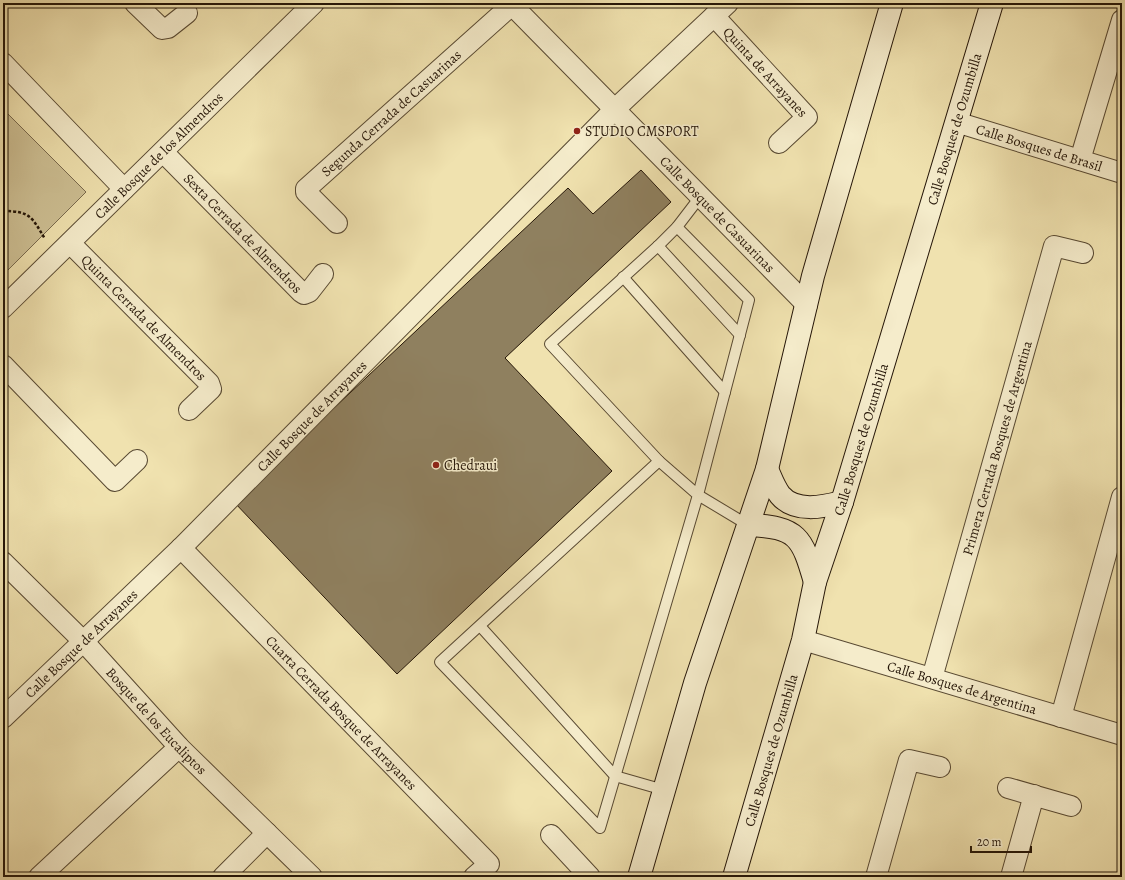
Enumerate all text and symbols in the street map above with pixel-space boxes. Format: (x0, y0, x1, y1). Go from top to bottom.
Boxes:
street label: Quinta de Arrayanes (719, 23, 812, 121)
street label: Segunda Cerrada de Casuarinas (317, 45, 465, 181)
street label: Calle Bosques de Ozumbilla (922, 50, 986, 207)
street label: Calle Bosque de los Almendros (90, 88, 227, 223)
street label: Calle Bosques de Brasil (974, 119, 1105, 176)
place label: STUDIO CMSPORT (585, 122, 699, 141)
marker: STUDIO CMSPORT (572, 126, 582, 136)
street label: Calle Bosque de Casuarinas (656, 152, 779, 277)
street label: Sexta Cerrada de Almendros (180, 169, 306, 297)
street label: Quinta Cerrada de Almendros (77, 250, 211, 385)
street label: Primera Cerrada Bosques de Argentina (958, 338, 1036, 557)
street label: Calle Bosque de Arrayanes (252, 356, 371, 476)
street label: Calle Bosques de Ozumbilla (829, 360, 893, 518)
place label: Chedraui (444, 456, 497, 475)
marker: Chedraui (431, 460, 441, 470)
street label: Calle Bosque de Arrayanes (20, 585, 142, 702)
street label: Cuarta Cerrada Bosque de Arrayanes (262, 631, 421, 794)
street label: Calle Bosques de Argentina (885, 656, 1040, 719)
street label: Bosque de los Eucaliptos (102, 663, 211, 779)
street label: Calle Bosques de Ozumbilla (740, 671, 802, 829)
scale bar (971, 828, 1031, 854)
text: 20 m (977, 834, 1001, 850)

